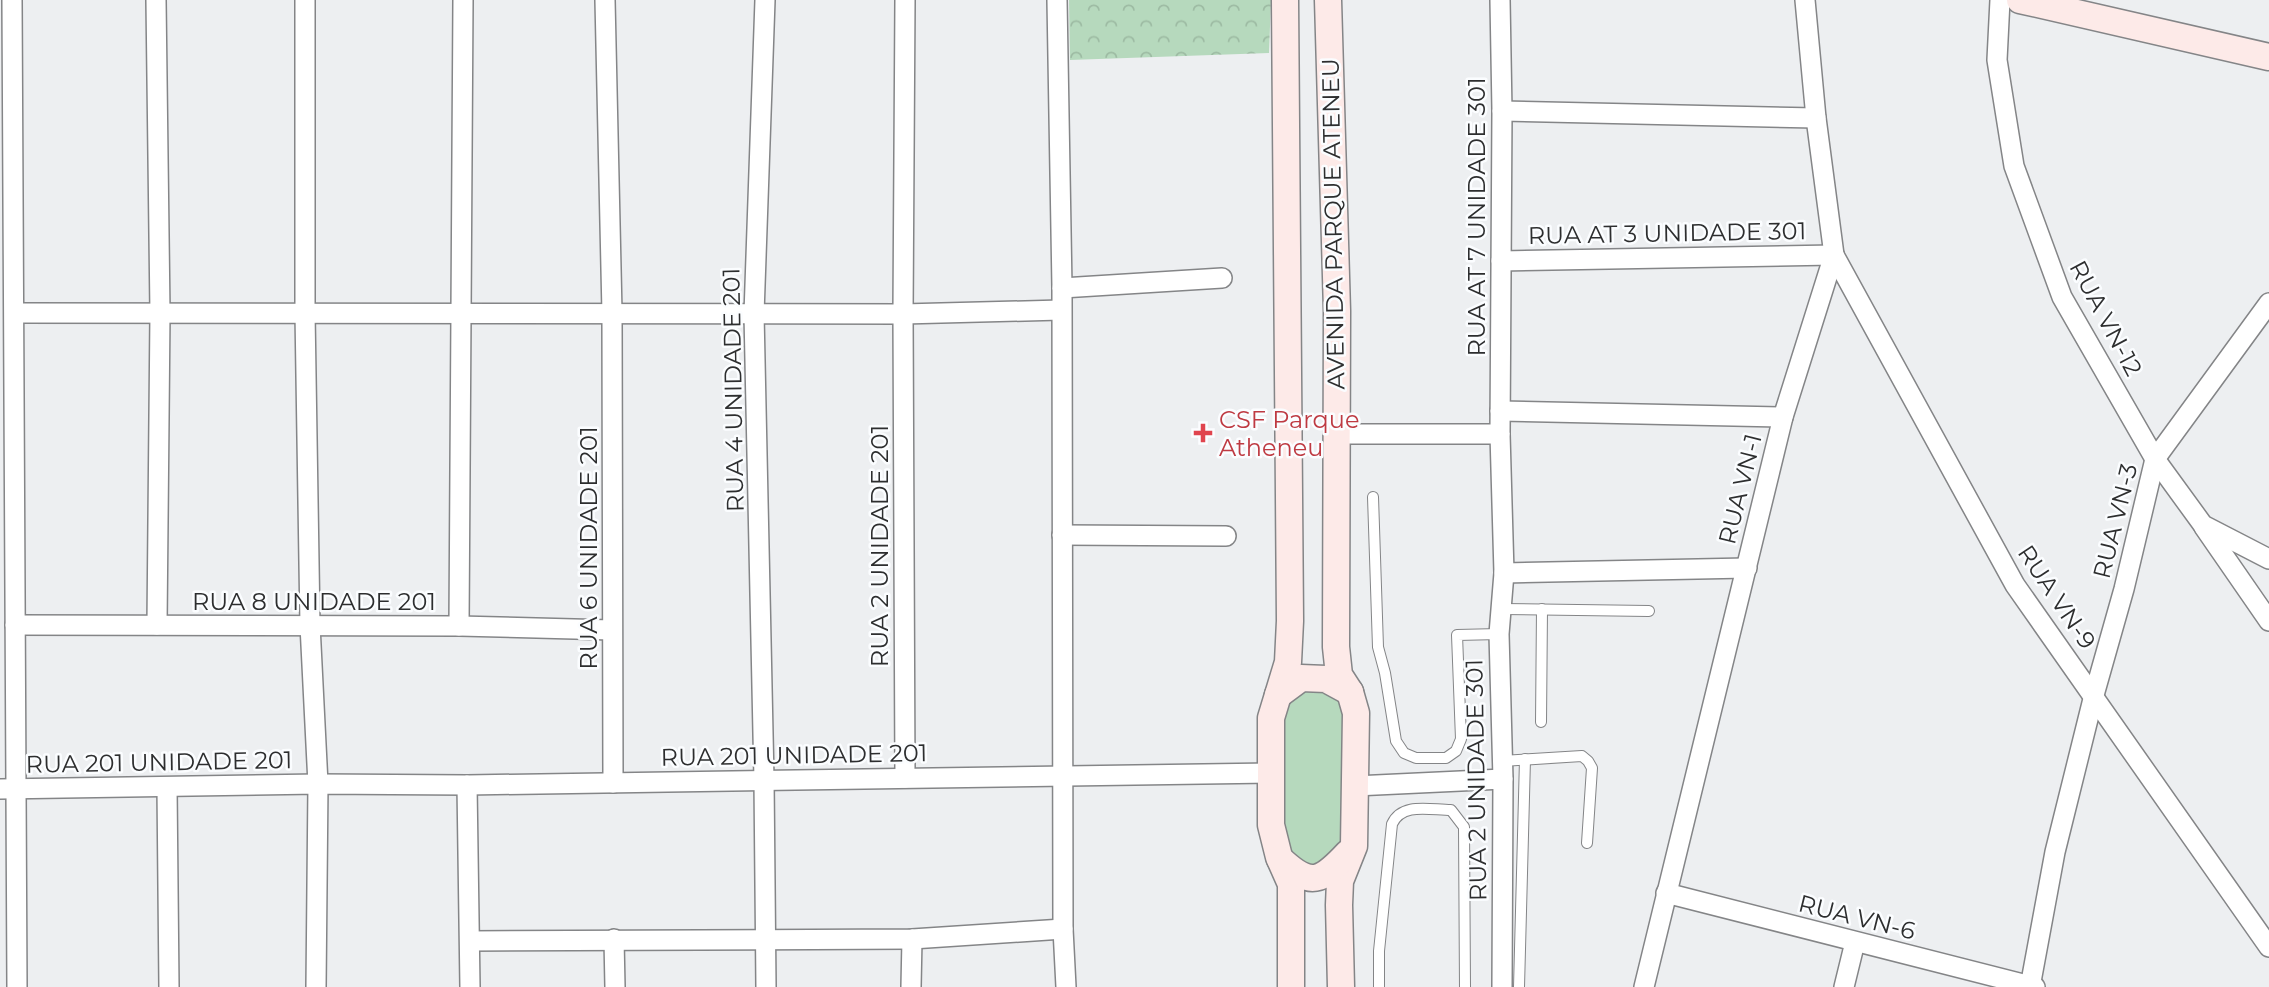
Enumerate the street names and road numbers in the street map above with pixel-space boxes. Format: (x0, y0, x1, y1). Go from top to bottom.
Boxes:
street label: AVENIDA PARQUE ATENEU (1316, 58, 1350, 390)
street label: RUA AT 7 UNIDADE 301 (1462, 77, 1491, 357)
street label: RUA AT 3 UNIDADE 301 (1527, 216, 1807, 250)
street label: RUA VN-12 (2064, 255, 2148, 381)
street label: RUA 4 UNIDADE 201 (716, 268, 750, 512)
street label: RUA 2 UNIDADE 201 (865, 425, 894, 667)
street label: RUA 6 UNIDADE 201 (574, 426, 603, 670)
street label: RUA VN-1 (1712, 431, 1768, 547)
street label: RUA VN-3 (2087, 460, 2143, 582)
street label: RUA VN-9 (2012, 539, 2102, 655)
street label: RUA 8 UNIDADE 201 (192, 587, 436, 616)
street label: RUA 2 UNIDADE 301 (1459, 659, 1493, 901)
street label: RUA 201 UNIDADE 201 (660, 738, 928, 772)
street label: RUA 201 UNIDADE 201 (25, 745, 293, 779)
street label: RUA VN-6 (1796, 888, 1918, 946)

